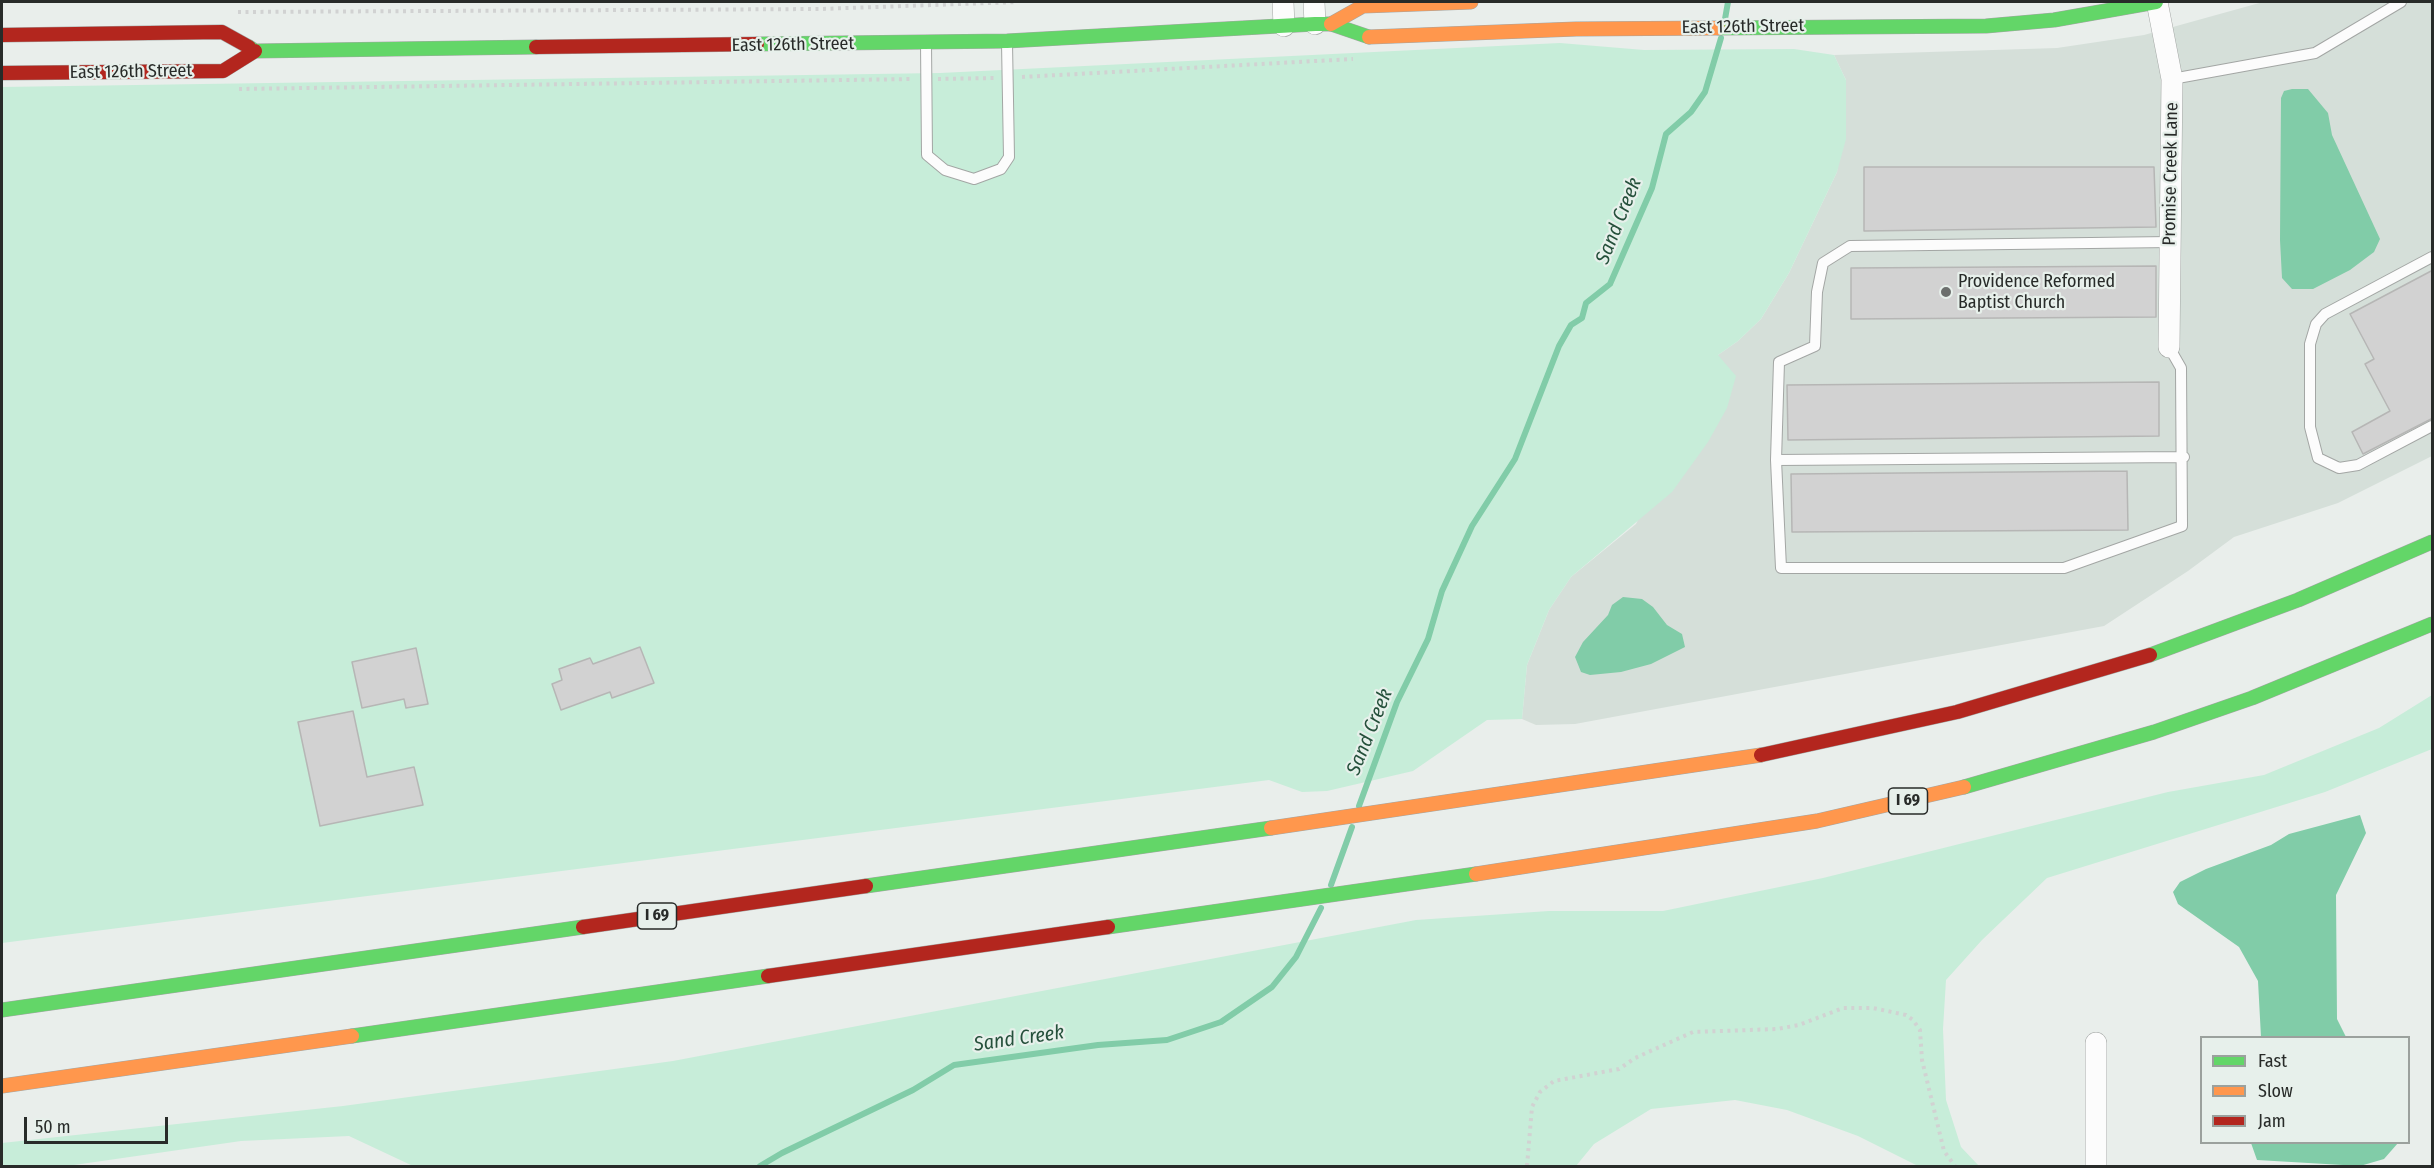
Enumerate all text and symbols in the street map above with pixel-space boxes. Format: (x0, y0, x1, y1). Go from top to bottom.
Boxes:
street label: East 126th Street (1682, 15, 1804, 39)
street label: East 126th Street (732, 33, 854, 57)
street label: East 126th Street (70, 60, 192, 84)
street label: Promise Creek Lane (2159, 102, 2183, 246)
water label: Sand Creek (1591, 174, 1647, 268)
place label: Providence Reformed Baptist Church (1958, 271, 2115, 314)
marker: Providence Reformed Baptist Church (1939, 285, 1953, 299)
water label: Sand Creek (1342, 685, 1398, 779)
road number: I 69 (1888, 788, 1928, 814)
road number: I 69 (638, 903, 676, 929)
water label: Sand Creek (972, 1021, 1066, 1057)
legend (2200, 1036, 2410, 1144)
text: Fast (2258, 1050, 2287, 1072)
text: Slow (2258, 1080, 2293, 1102)
scale bar (27, 1105, 171, 1143)
text: Jam (2258, 1110, 2286, 1132)
text: 50 m (35, 1116, 71, 1138)

